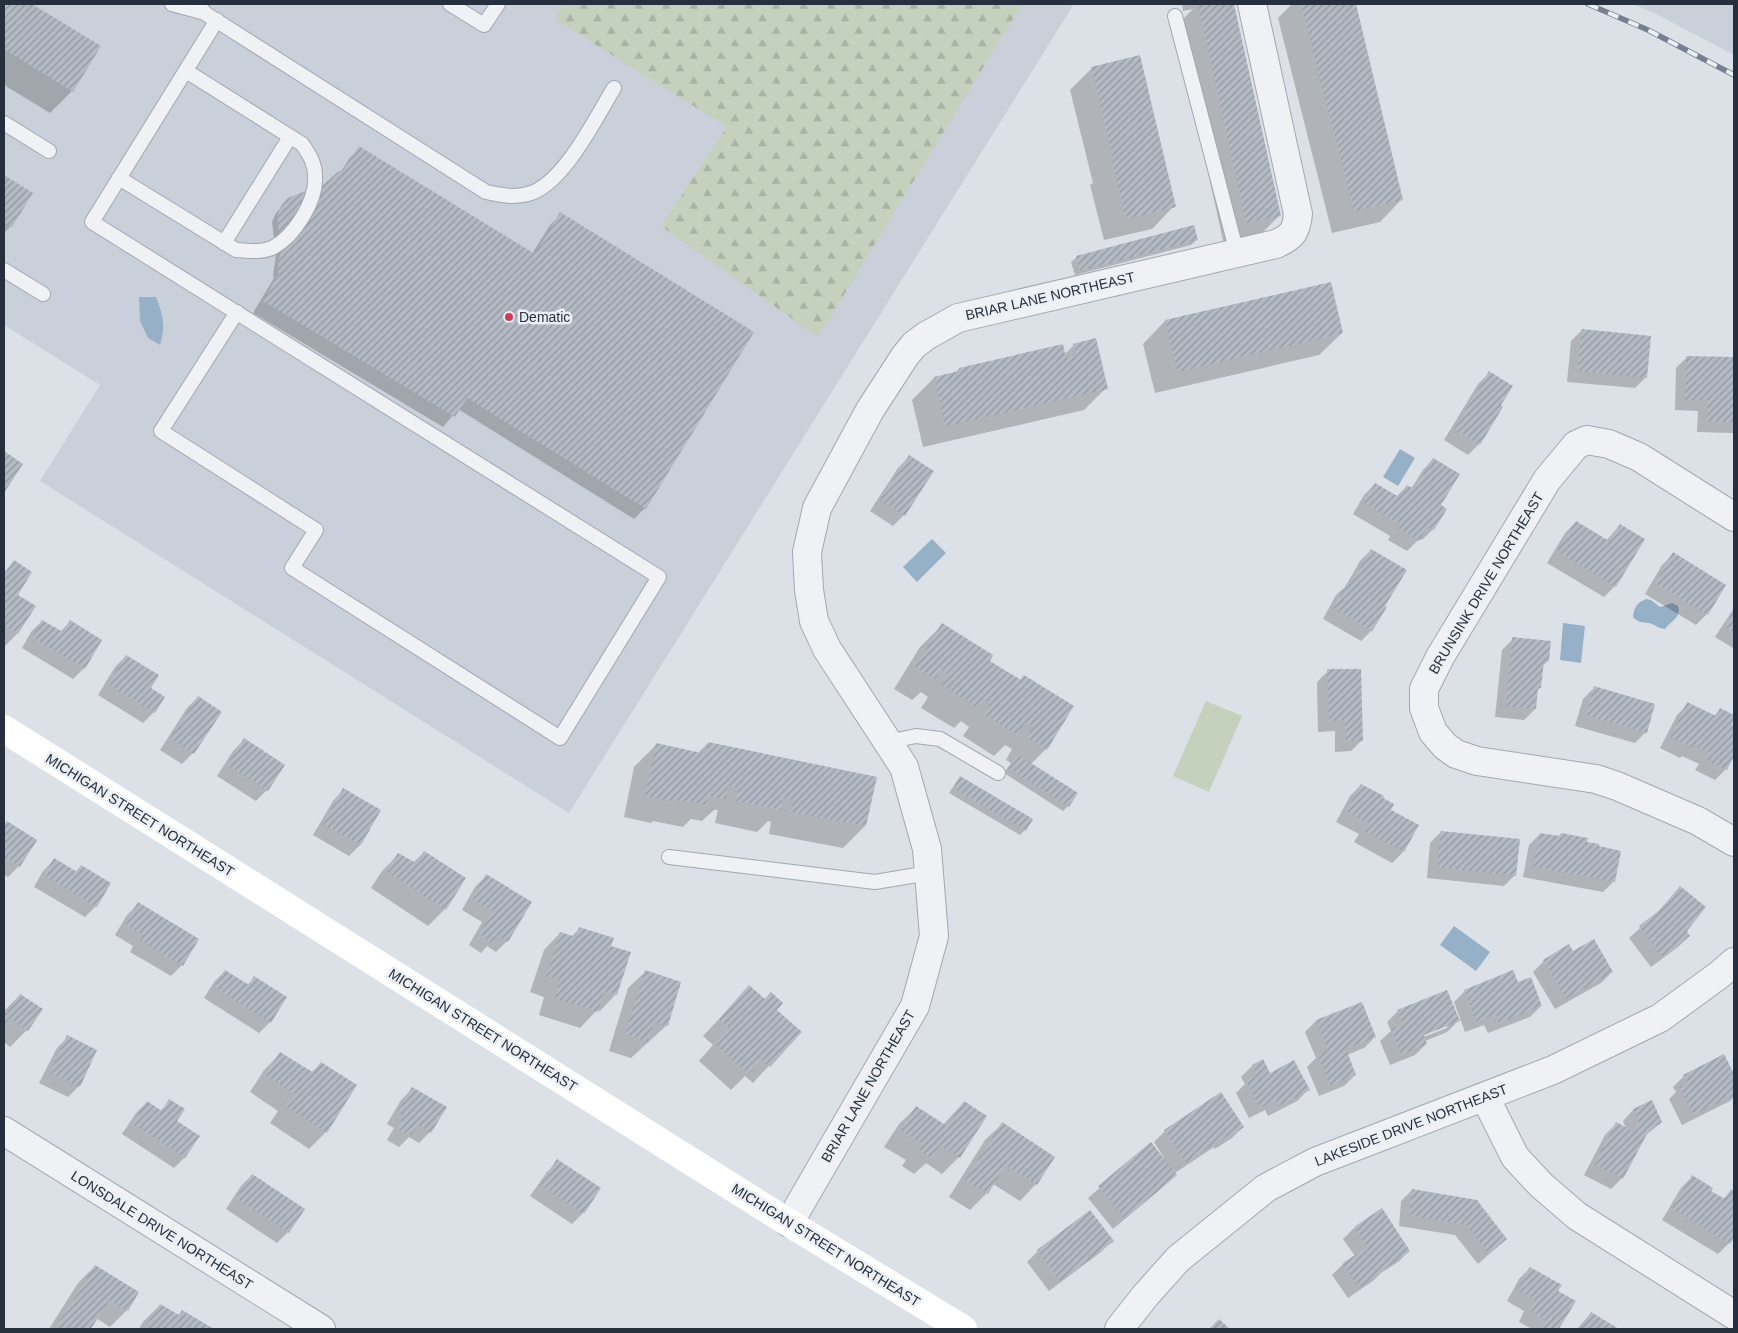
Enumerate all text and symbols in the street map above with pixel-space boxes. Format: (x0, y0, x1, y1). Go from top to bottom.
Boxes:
street label: BRIAR LANE NORTHEAST (964, 269, 1137, 323)
place label: Dematic (519, 309, 570, 325)
marker: Dematic (503, 311, 515, 323)
street label: BRUNSINK DRIVE NORTHEAST (1425, 489, 1547, 677)
street label: MICHIGAN STREET NORTHEAST (43, 750, 237, 880)
street label: MICHIGAN STREET NORTHEAST (386, 965, 580, 1095)
street label: BRIAR LANE NORTHEAST (818, 1007, 918, 1165)
street label: LAKESIDE DRIVE NORTHEAST (1312, 1081, 1510, 1169)
street label: LONSDALE DRIVE NORTHEAST (68, 1167, 256, 1293)
street label: MICHIGAN STREET NORTHEAST (729, 1180, 923, 1310)

